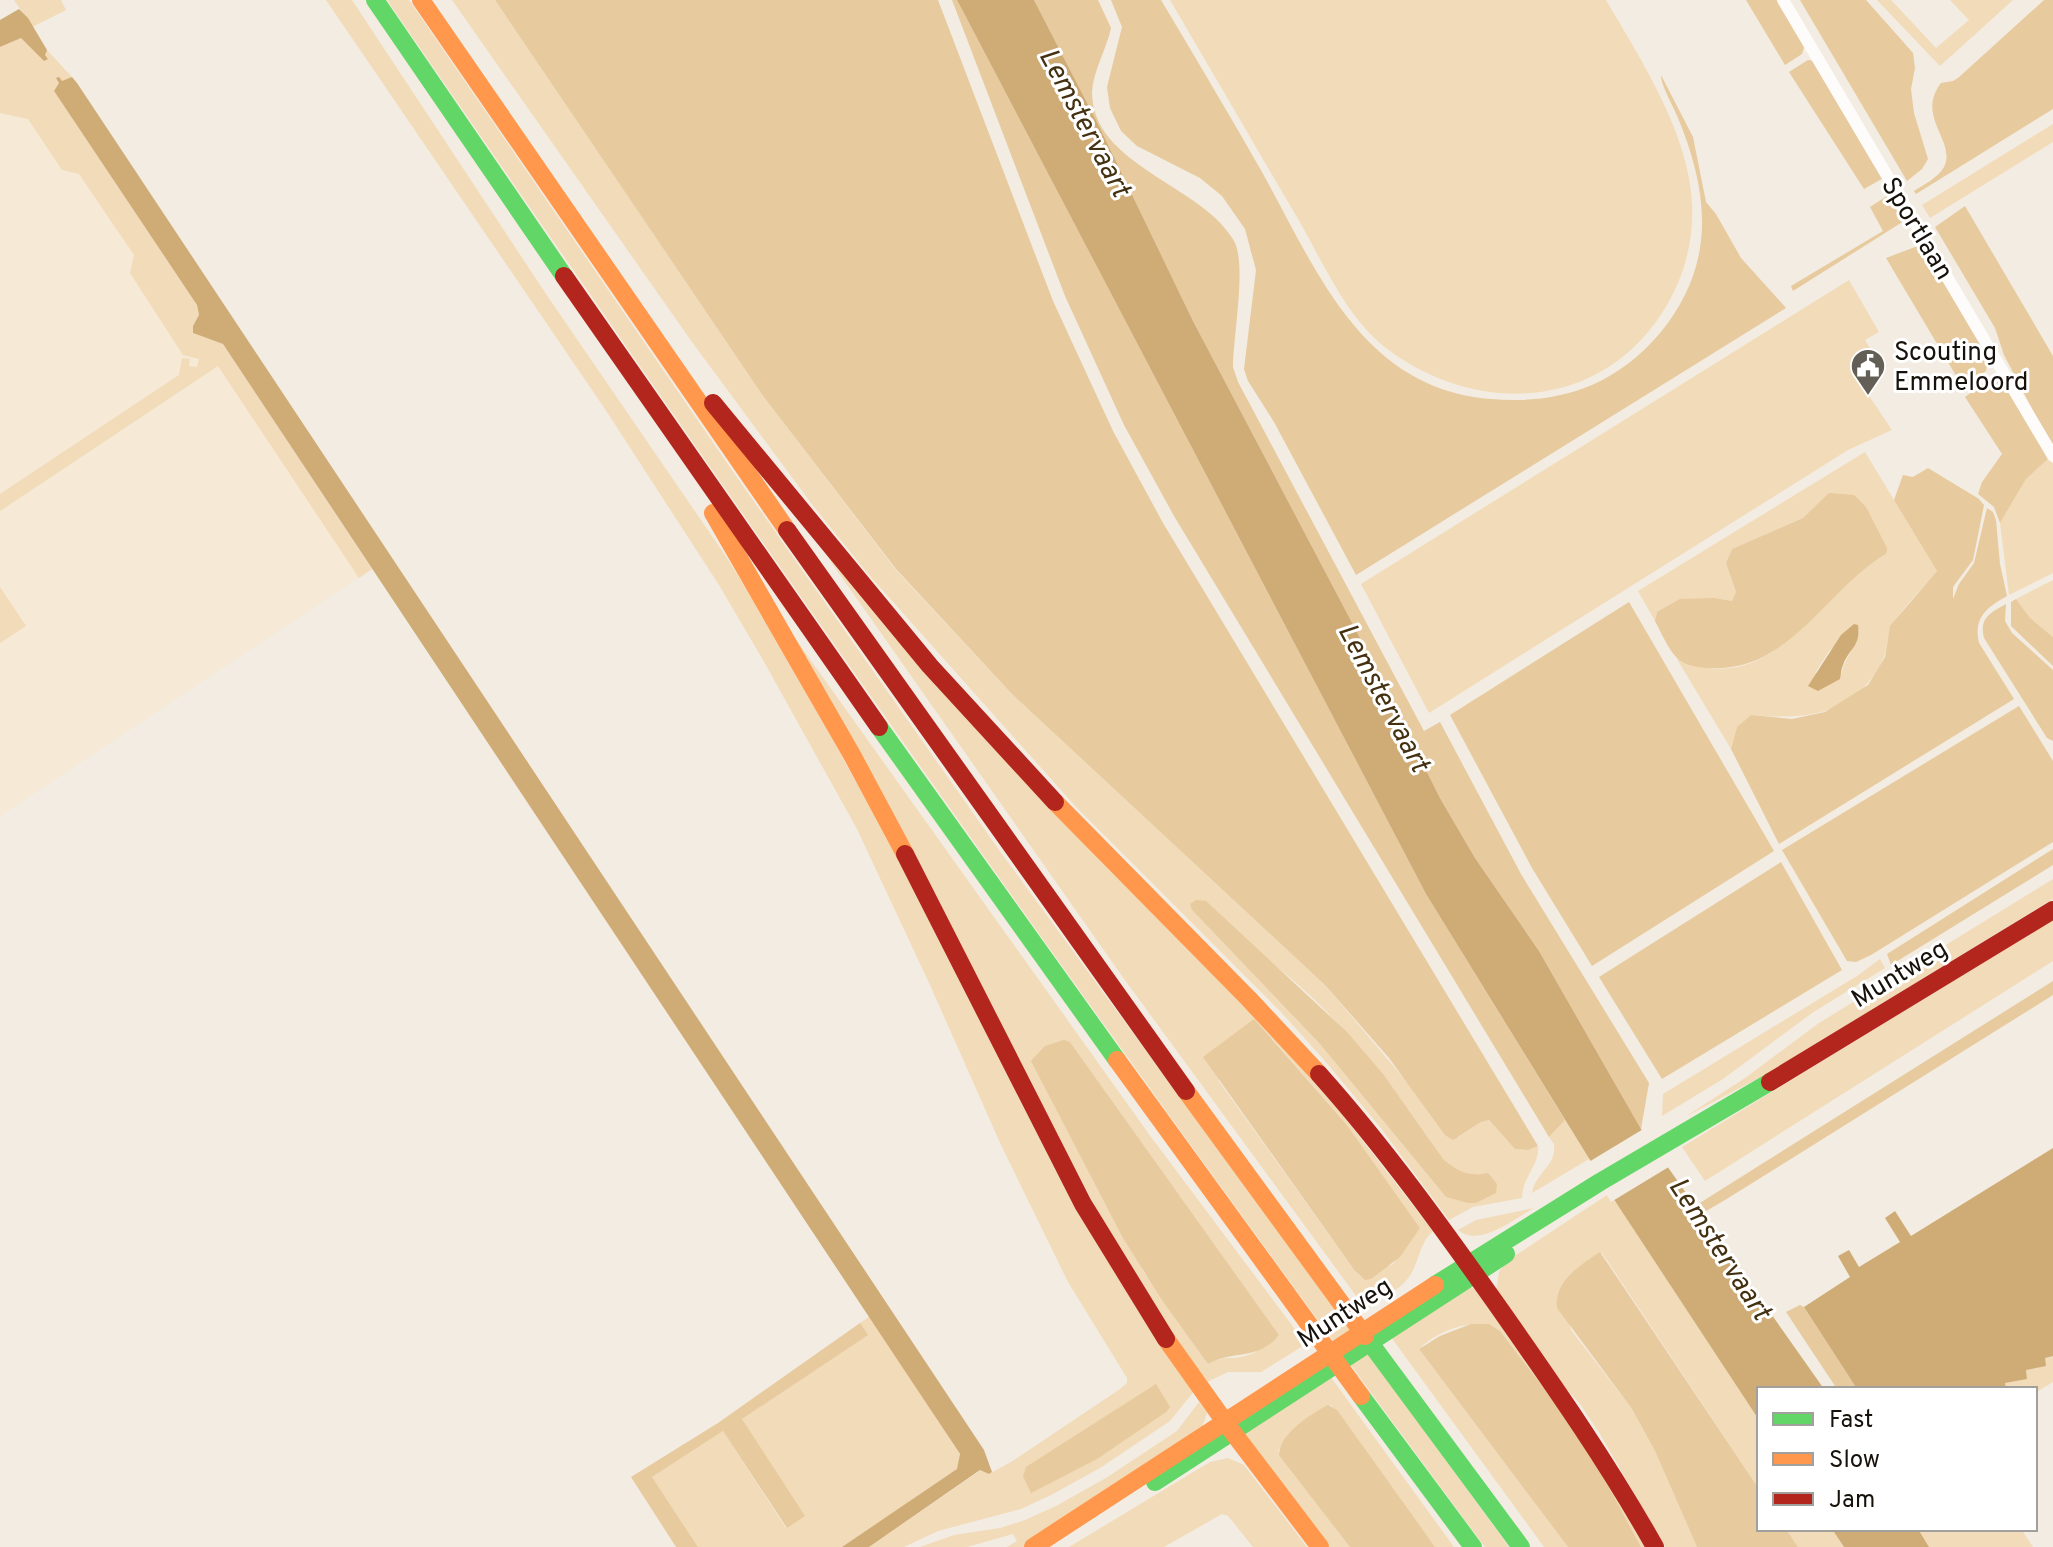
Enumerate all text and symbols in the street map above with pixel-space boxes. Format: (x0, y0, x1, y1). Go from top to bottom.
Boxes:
water label: Lemstervaart (1029, 43, 1139, 206)
street label: Sportlaan (1872, 172, 1959, 287)
place label: Scouting Emmeloord (1894, 337, 2028, 400)
public building icon: Scouting Emmeloord (1849, 347, 1887, 397)
water label: Lemstervaart (1328, 618, 1438, 781)
street label: Muntweg (1846, 934, 1955, 1017)
water label: Lemstervaart (1659, 1171, 1779, 1330)
street label: Muntweg (1292, 1271, 1399, 1357)
legend (1757, 1387, 2037, 1531)
text: Fast (1829, 1406, 1873, 1436)
text: Slow (1829, 1446, 1880, 1476)
text: Jam (1829, 1486, 1875, 1516)

